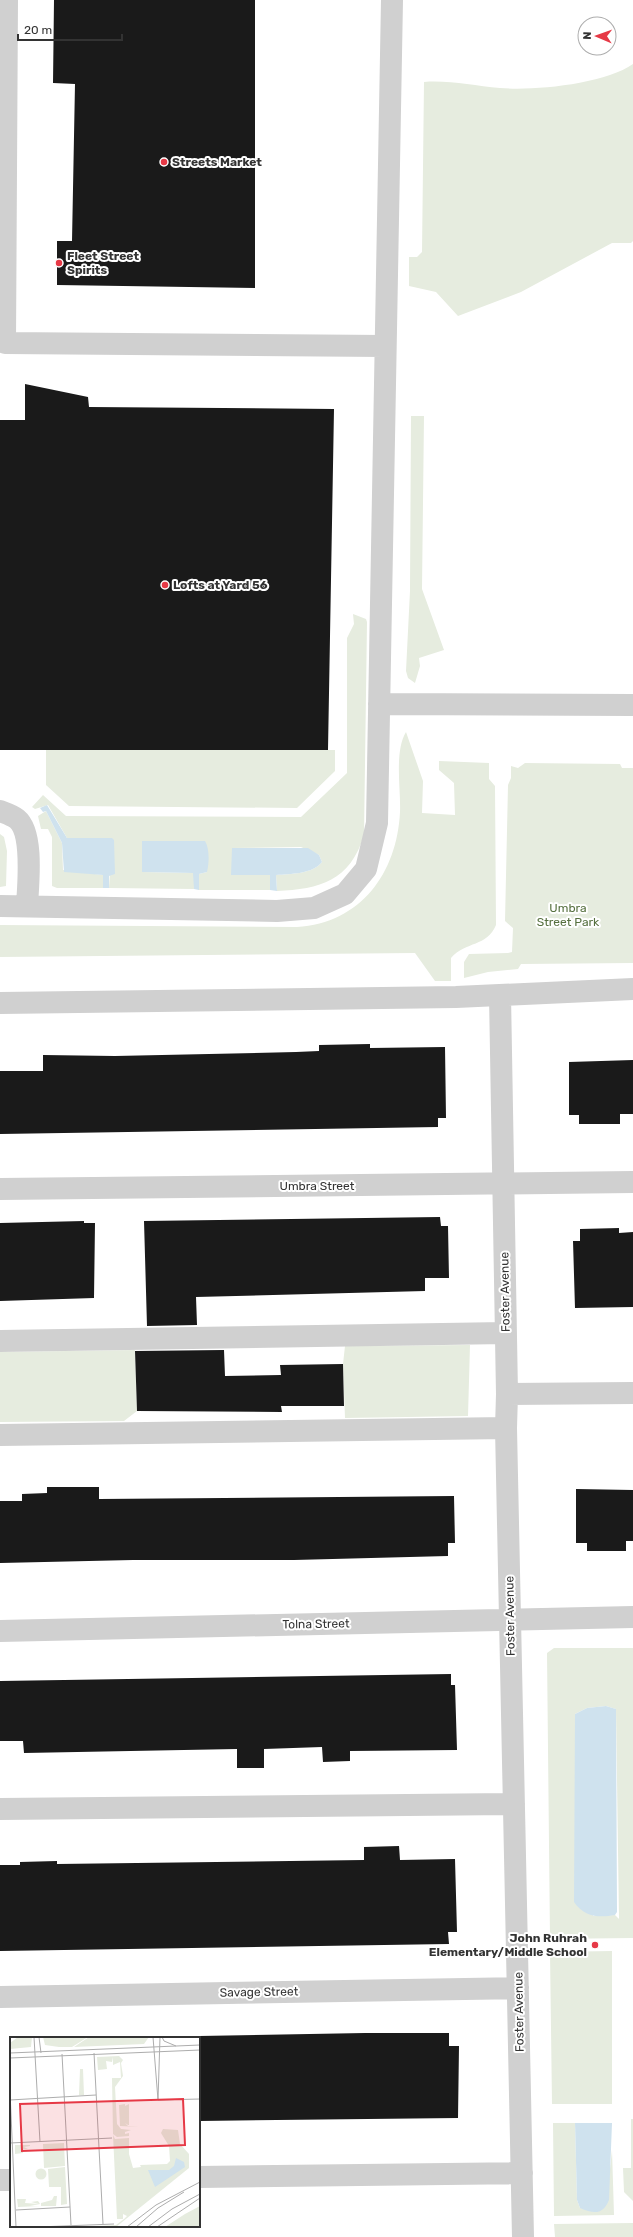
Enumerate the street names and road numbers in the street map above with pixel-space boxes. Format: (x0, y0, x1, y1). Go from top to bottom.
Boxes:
street label: Umbra Street (280, 1179, 355, 1193)
street label: Foster Avenue (497, 1251, 513, 1332)
street label: Foster Avenue (502, 1575, 518, 1656)
street label: Tolna Street (282, 1616, 350, 1632)
street label: Foster Avenue (511, 1971, 527, 2052)
street label: Savage Street (220, 1984, 299, 2000)

